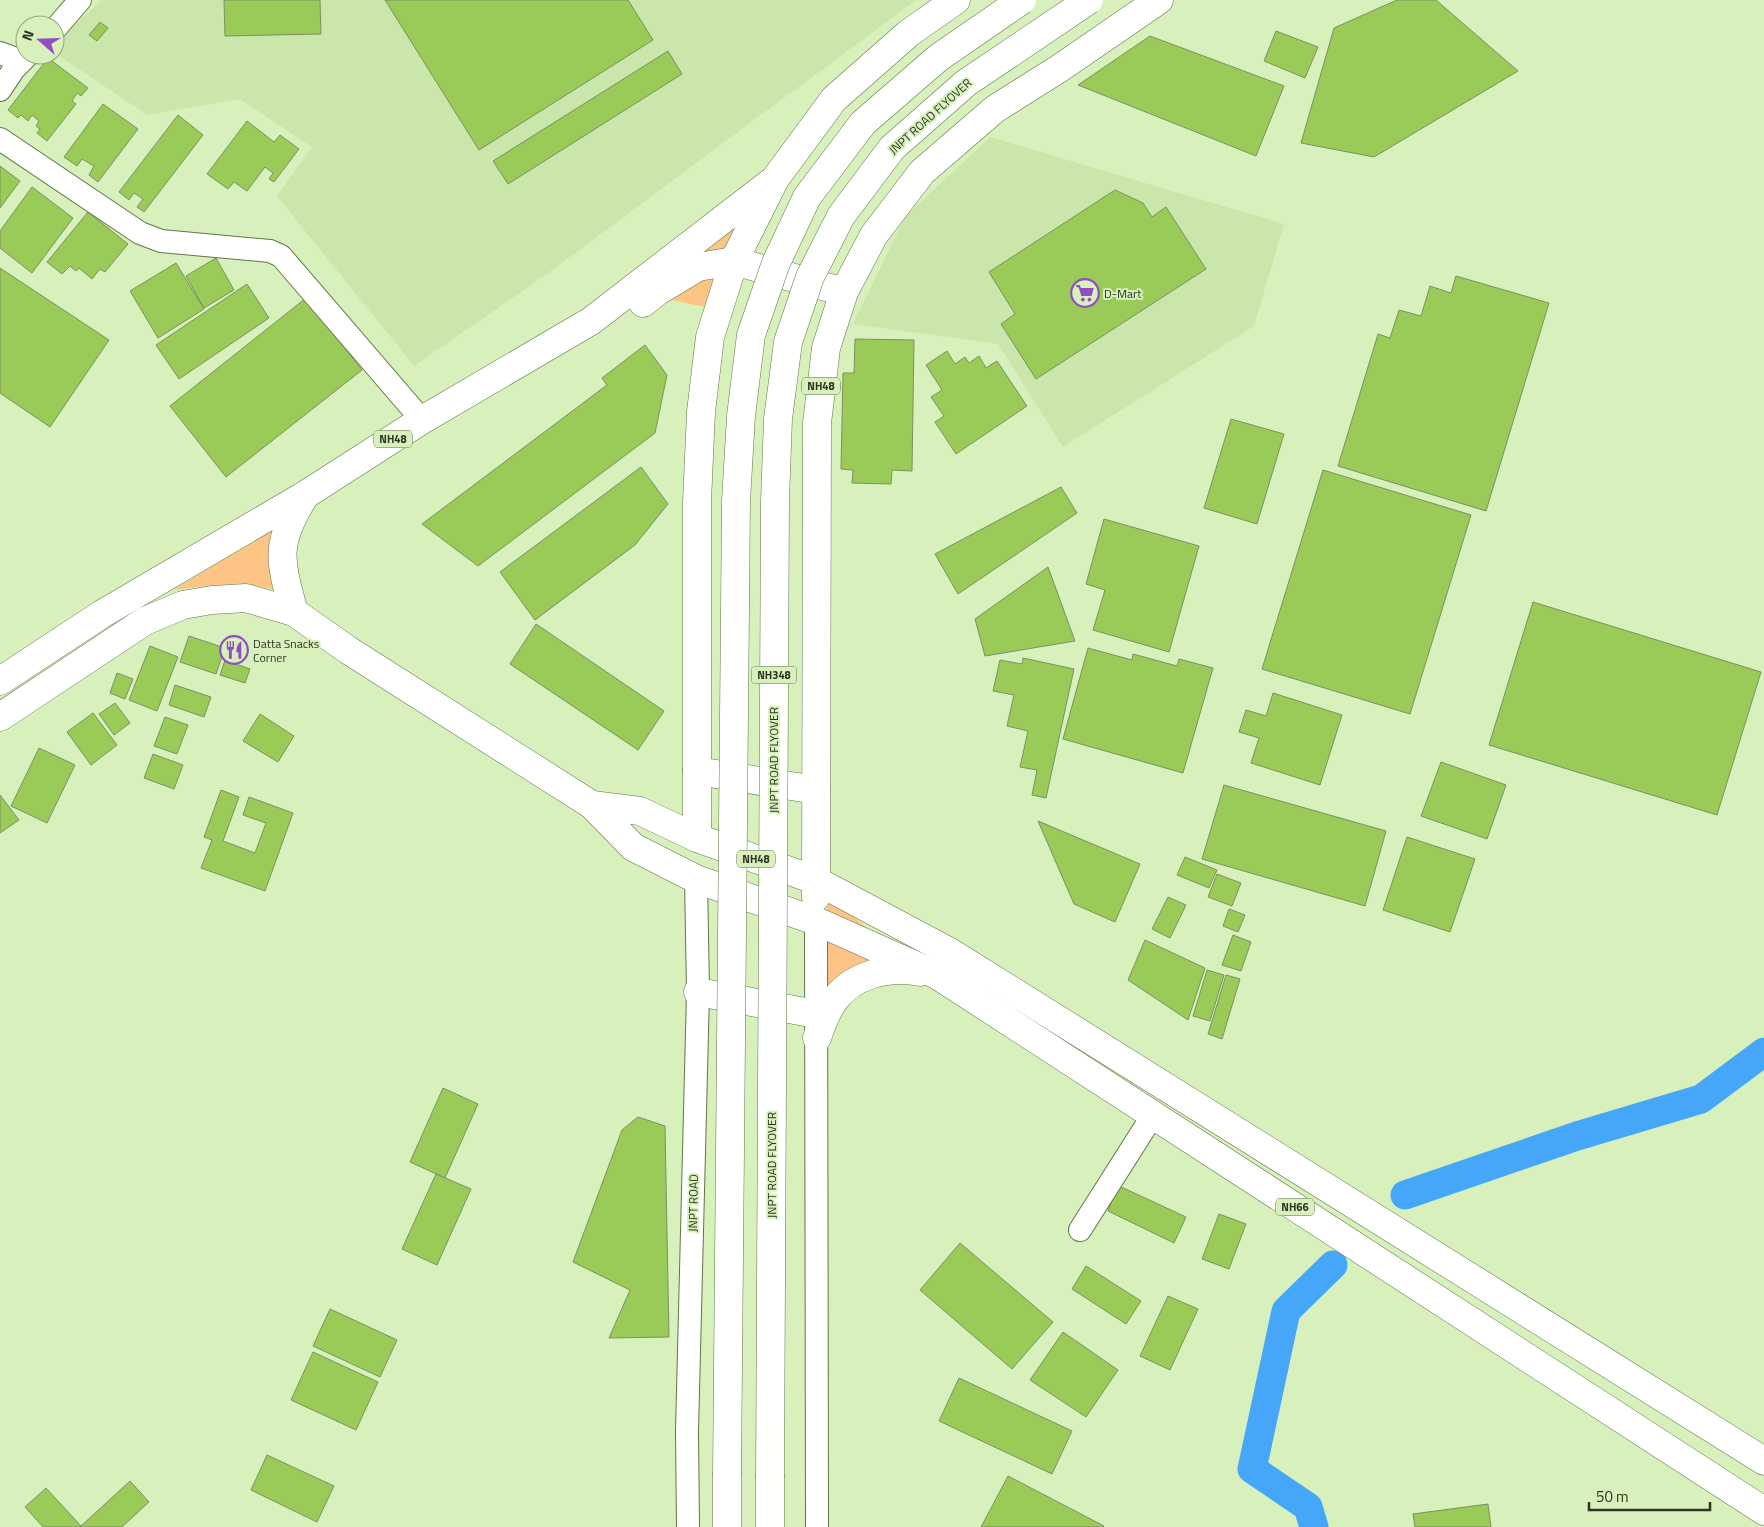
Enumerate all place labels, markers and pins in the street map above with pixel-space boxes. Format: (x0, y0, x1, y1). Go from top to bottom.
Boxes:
supermarket icon: D-Mart (1070, 278, 1100, 308)
place label: D-Mart (1104, 284, 1142, 303)
place label: Datta Snacks Corner (253, 634, 320, 667)
restaurant icon: Datta Snacks Corner (219, 635, 249, 665)

